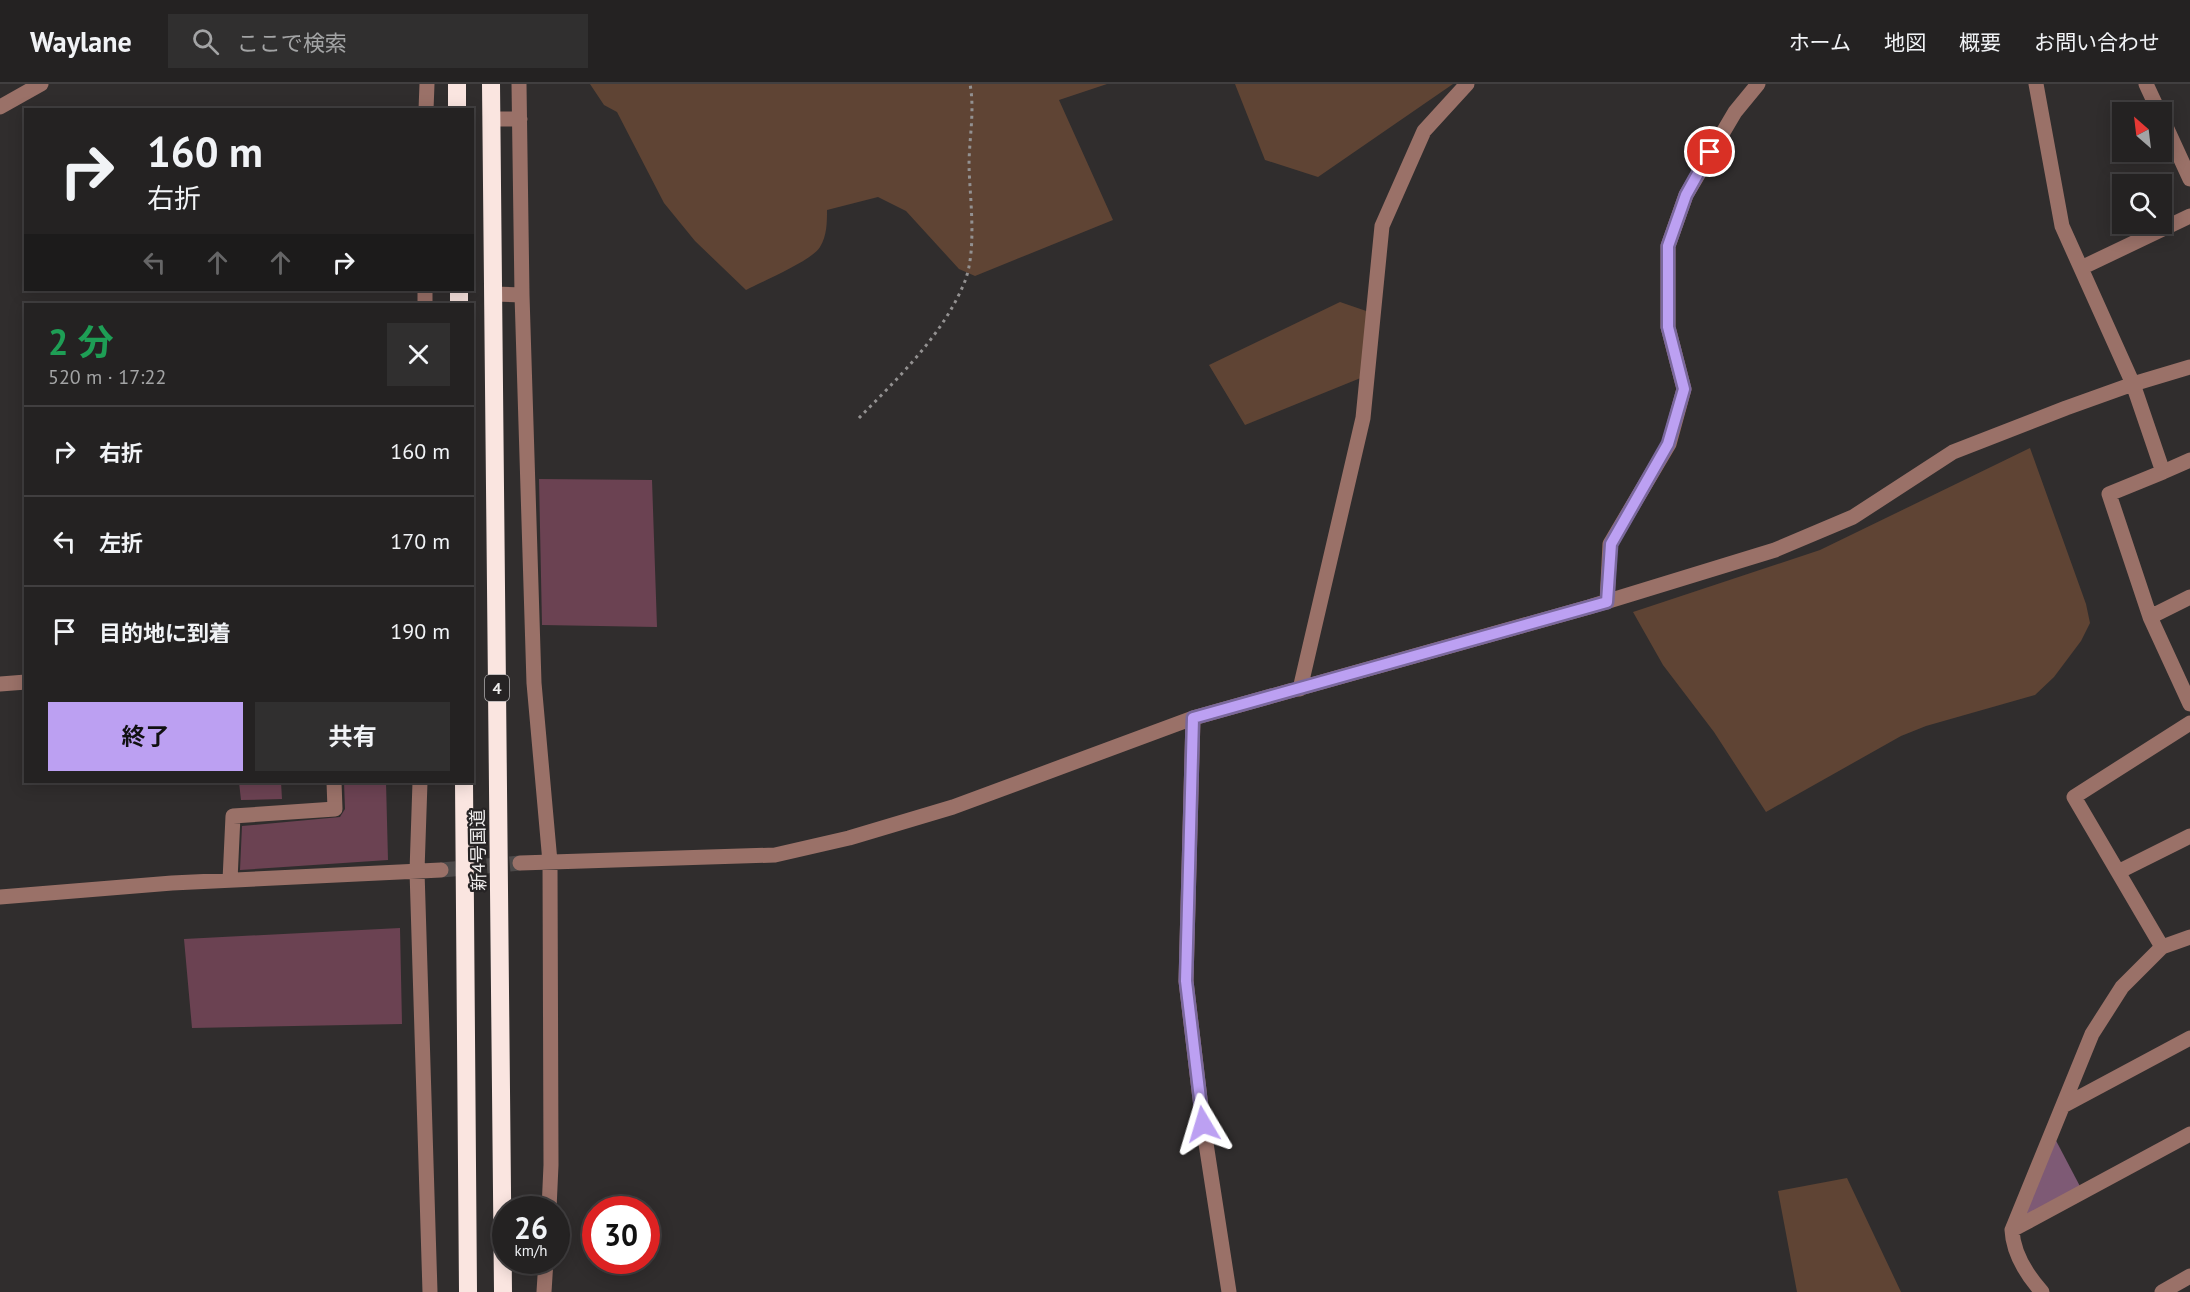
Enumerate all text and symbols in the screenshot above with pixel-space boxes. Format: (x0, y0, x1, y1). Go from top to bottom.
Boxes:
search box (168, 14, 588, 68)
text: Waylane (30, 23, 132, 60)
icon: search (189, 25, 222, 58)
text: ここで検索 (237, 29, 347, 57)
text: ホーム (1789, 29, 1851, 56)
text: 地図 (1884, 29, 1926, 56)
text: 概要 (1959, 29, 2001, 56)
text: お問い合わせ (2034, 29, 2160, 56)
north arrow (2112, 102, 2172, 162)
map controls (2112, 102, 2172, 234)
text: 160 m (147, 124, 263, 179)
pin (1684, 126, 1735, 177)
icon: right (48, 132, 126, 210)
icon: arrive (1693, 135, 1726, 168)
button: search (2112, 174, 2172, 234)
text: 右折 (147, 181, 201, 215)
icon: left (138, 246, 171, 279)
icon: ahead (201, 246, 234, 279)
icon: ahead (264, 246, 297, 279)
icon: right (327, 246, 360, 279)
text: 2 分 (48, 318, 114, 365)
button: close (387, 323, 450, 386)
text: 520 m · 17:22 (48, 364, 166, 390)
icon: right (48, 435, 81, 468)
text: 160 m (390, 437, 450, 465)
text: 右折 (99, 439, 143, 467)
icon: left (48, 525, 81, 558)
text: 170 m (390, 527, 450, 555)
text: 左折 (99, 529, 143, 557)
icon: arrive (48, 615, 81, 648)
text: 190 m (390, 617, 450, 645)
text: 目的地に到着 (99, 619, 231, 647)
road number: 4 (485, 675, 509, 701)
button: 終了 (48, 702, 243, 771)
button: 共有 (255, 702, 450, 771)
street label: 新4号国道 (466, 809, 490, 891)
position arrow (1171, 1092, 1235, 1156)
speed limit sign: 30 (582, 1196, 660, 1274)
text: 26 (514, 1208, 548, 1247)
text: km/h (515, 1241, 547, 1260)

